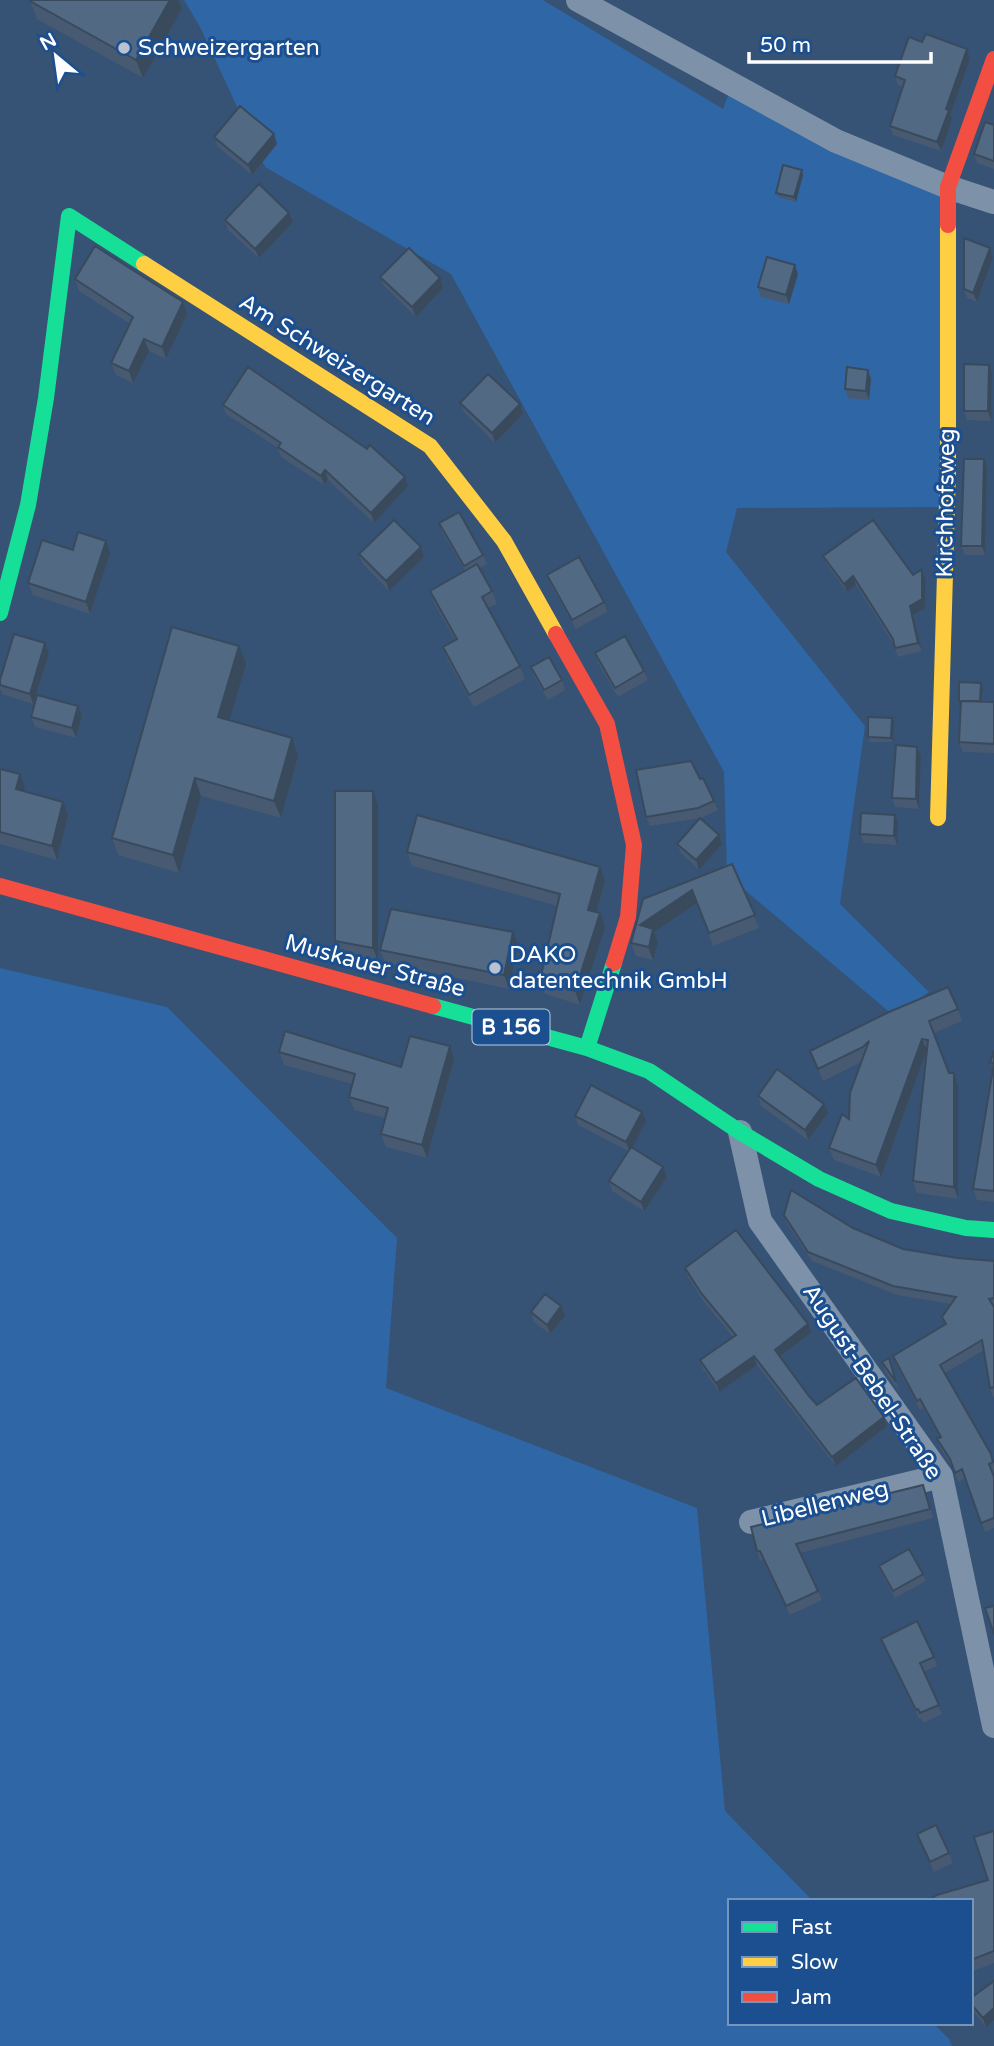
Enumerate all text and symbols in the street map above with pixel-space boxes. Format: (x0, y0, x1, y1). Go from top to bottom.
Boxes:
north arrow (21, 21, 91, 91)
scale bar (749, 21, 931, 65)
text: N (36, 29, 60, 55)
text: 50 m (760, 33, 811, 58)
place label: Schweizergarten (138, 34, 320, 62)
marker: Schweizergarten (116, 40, 132, 56)
street label: Am Schweizergarten (234, 288, 440, 432)
street label: Kirchhofsweg (931, 428, 961, 578)
street label: Muskauer Straße (282, 929, 468, 1003)
place label: DAKO datentechnik GmbH (509, 941, 728, 995)
marker: DAKO datentechnik GmbH (487, 960, 503, 976)
road number: B 156 (472, 1010, 550, 1044)
street label: August-Bebel-Straße (796, 1279, 948, 1485)
street label: Libellenweg (758, 1475, 892, 1533)
legend (728, 1899, 973, 2025)
text: Fast (791, 1915, 832, 1940)
text: Slow (791, 1950, 839, 1975)
text: Jam (791, 1985, 832, 2010)

